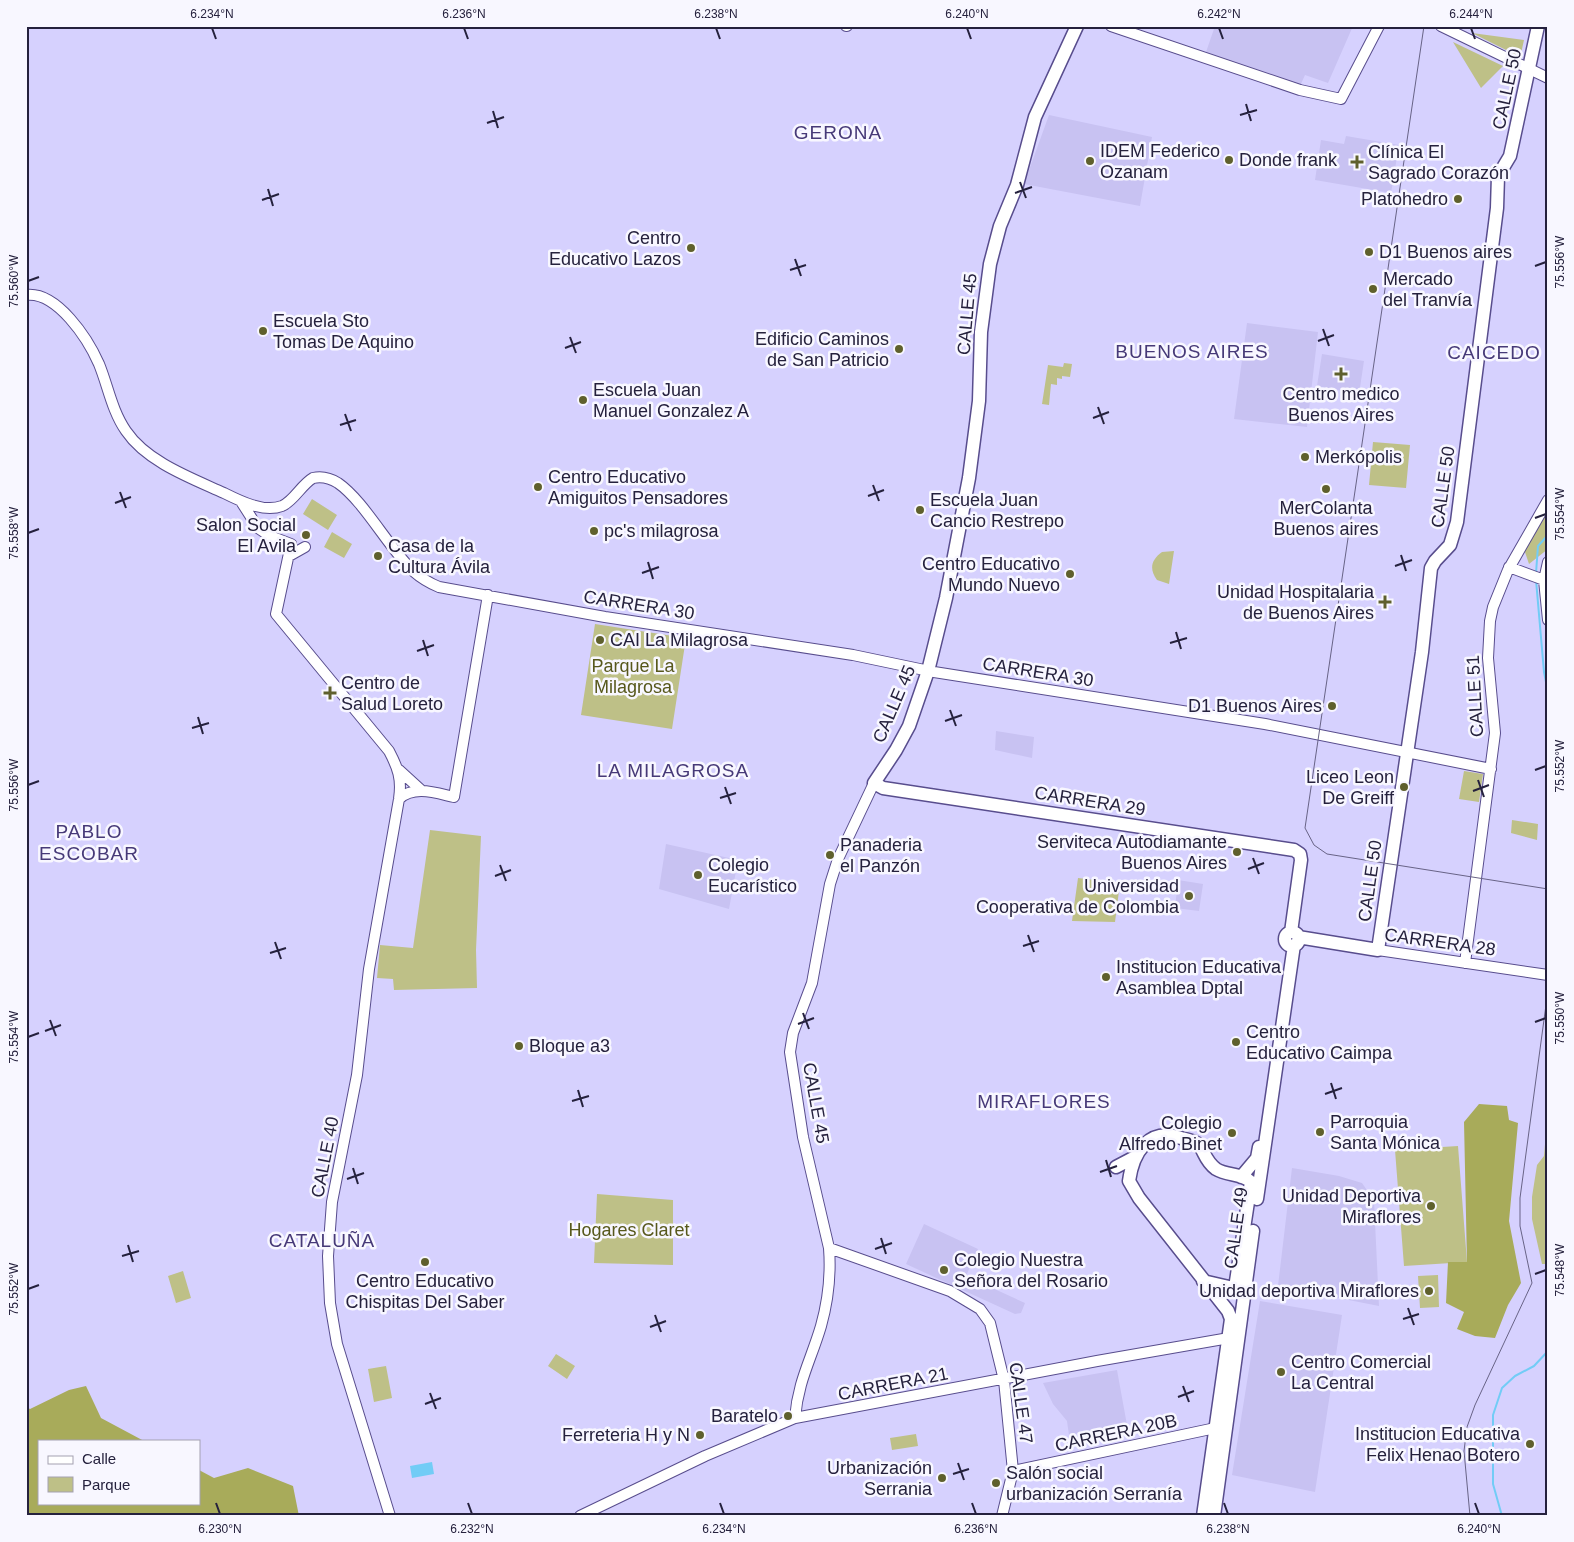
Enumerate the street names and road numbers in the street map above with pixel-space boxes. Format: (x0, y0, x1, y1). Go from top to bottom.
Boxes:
street label: CALLE 50 (1489, 47, 1525, 131)
street label: CALLE 45 (953, 272, 981, 356)
street label: CALLE 50 (1427, 445, 1459, 529)
street label: CARRERA 30 (582, 586, 696, 624)
street label: CARRERA 30 (981, 653, 1095, 691)
street label: CALLE 51 (1463, 655, 1487, 737)
street label: CALLE 45 (869, 662, 919, 746)
street label: CARRERA 29 (1033, 782, 1147, 820)
street label: CALLE 50 (1354, 839, 1386, 923)
street label: CARRERA 28 (1383, 924, 1497, 960)
street label: CALLE 45 (799, 1061, 833, 1145)
street label: CALLE 40 (307, 1115, 343, 1199)
street label: CALLE 49 (1220, 1186, 1252, 1270)
street label: CALLE 47 (1005, 1361, 1037, 1445)
street label: CARRERA 21 (836, 1363, 950, 1405)
street label: CARRERA 20B (1053, 1410, 1179, 1456)

